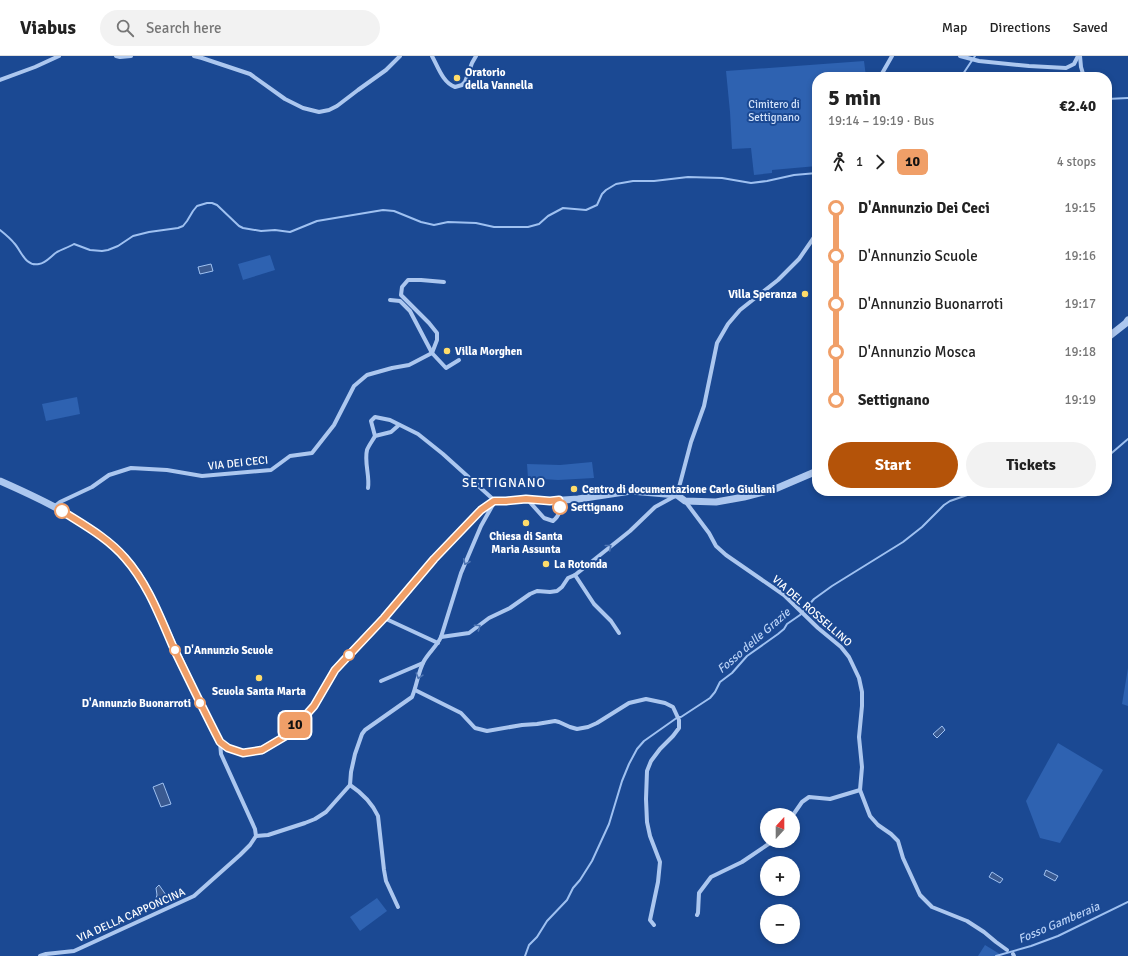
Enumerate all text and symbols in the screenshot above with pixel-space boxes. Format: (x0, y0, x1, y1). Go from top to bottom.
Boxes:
search box (100, 10, 380, 46)
text: Viabus (20, 16, 76, 40)
icon: search (114, 17, 136, 39)
text: Search here (146, 19, 222, 37)
text: Map (942, 19, 968, 36)
text: Directions (990, 19, 1051, 36)
text: Saved (1073, 19, 1108, 36)
place label: Oratorio della Vannella (465, 66, 533, 92)
marker: Oratorio della Vannella (452, 73, 462, 83)
text: 5 min (828, 84, 881, 111)
text: €2.40 (1059, 97, 1096, 115)
park label: Cimitero di Settignano (748, 98, 800, 124)
text: 19:14 – 19:19 · Bus (828, 113, 934, 129)
icon: walk (828, 151, 850, 173)
icon: forward (869, 151, 891, 173)
text: 10 (905, 153, 920, 170)
text: 1 (856, 154, 863, 170)
text: 4 stops (1057, 154, 1096, 170)
text: D'Annunzio Dei Ceci (858, 199, 990, 217)
text: 19:15 (1064, 200, 1096, 216)
text: D'Annunzio Scuole (858, 247, 978, 265)
text: 19:16 (1064, 248, 1096, 264)
place label: Villa Speranza (728, 288, 797, 301)
marker: Villa Speranza (800, 289, 810, 299)
text: D'Annunzio Buonarroti (858, 295, 1003, 313)
text: 19:17 (1064, 296, 1096, 312)
text: D'Annunzio Mosca (858, 343, 976, 361)
text: 19:18 (1064, 344, 1096, 360)
place label: Villa Morghen (455, 345, 522, 358)
marker: Villa Morghen (442, 346, 452, 356)
text: Settignano (858, 391, 930, 409)
text: 19:19 (1064, 392, 1096, 408)
button: Start (828, 442, 958, 488)
button: Tickets (966, 442, 1096, 488)
street label: VIA DEI CECI (207, 453, 269, 473)
district label: SETTIGNANO (462, 475, 546, 491)
place label: Centro di documentazione Carlo Giuliani (582, 483, 775, 496)
marker: Centro di documentazione Carlo Giuliani (569, 484, 579, 494)
marker: Settignano (552, 499, 568, 515)
place label: Settignano (571, 501, 624, 514)
unlabelled marker (54, 503, 70, 519)
marker: Chiesa di Santa Maria Assunta (521, 518, 531, 528)
place label: Chiesa di Santa Maria Assunta (489, 530, 563, 556)
one-way arrow (604, 545, 611, 552)
one-way arrow (463, 558, 471, 565)
place label: La Rotonda (554, 558, 608, 571)
marker: La Rotonda (541, 559, 551, 569)
street label: VIA DEL ROSSELLINO (769, 573, 855, 649)
water label: Fosso delle Grazie (714, 604, 794, 677)
one-way arrow (473, 625, 480, 632)
marker: D'Annunzio Scuole (169, 644, 181, 656)
place label: D'Annunzio Scuole (184, 644, 274, 657)
unlabelled marker (343, 649, 355, 661)
marker: Scuola Santa Marta (254, 673, 264, 683)
one-way arrow (415, 673, 424, 680)
place label: Scuola Santa Marta (212, 685, 306, 698)
place label: D'Annunzio Buonarroti (82, 697, 191, 710)
marker: D'Annunzio Buonarroti (194, 697, 206, 709)
line badge: 10 (277, 712, 313, 738)
text: 10 (287, 716, 303, 733)
north arrow (760, 808, 800, 848)
map controls (760, 808, 800, 944)
button: + (760, 856, 800, 896)
street label: VIA DELLA CAPPONCINA (75, 885, 187, 945)
water label: Fosso Gamberaia (1016, 899, 1103, 947)
button: − (760, 904, 800, 944)

